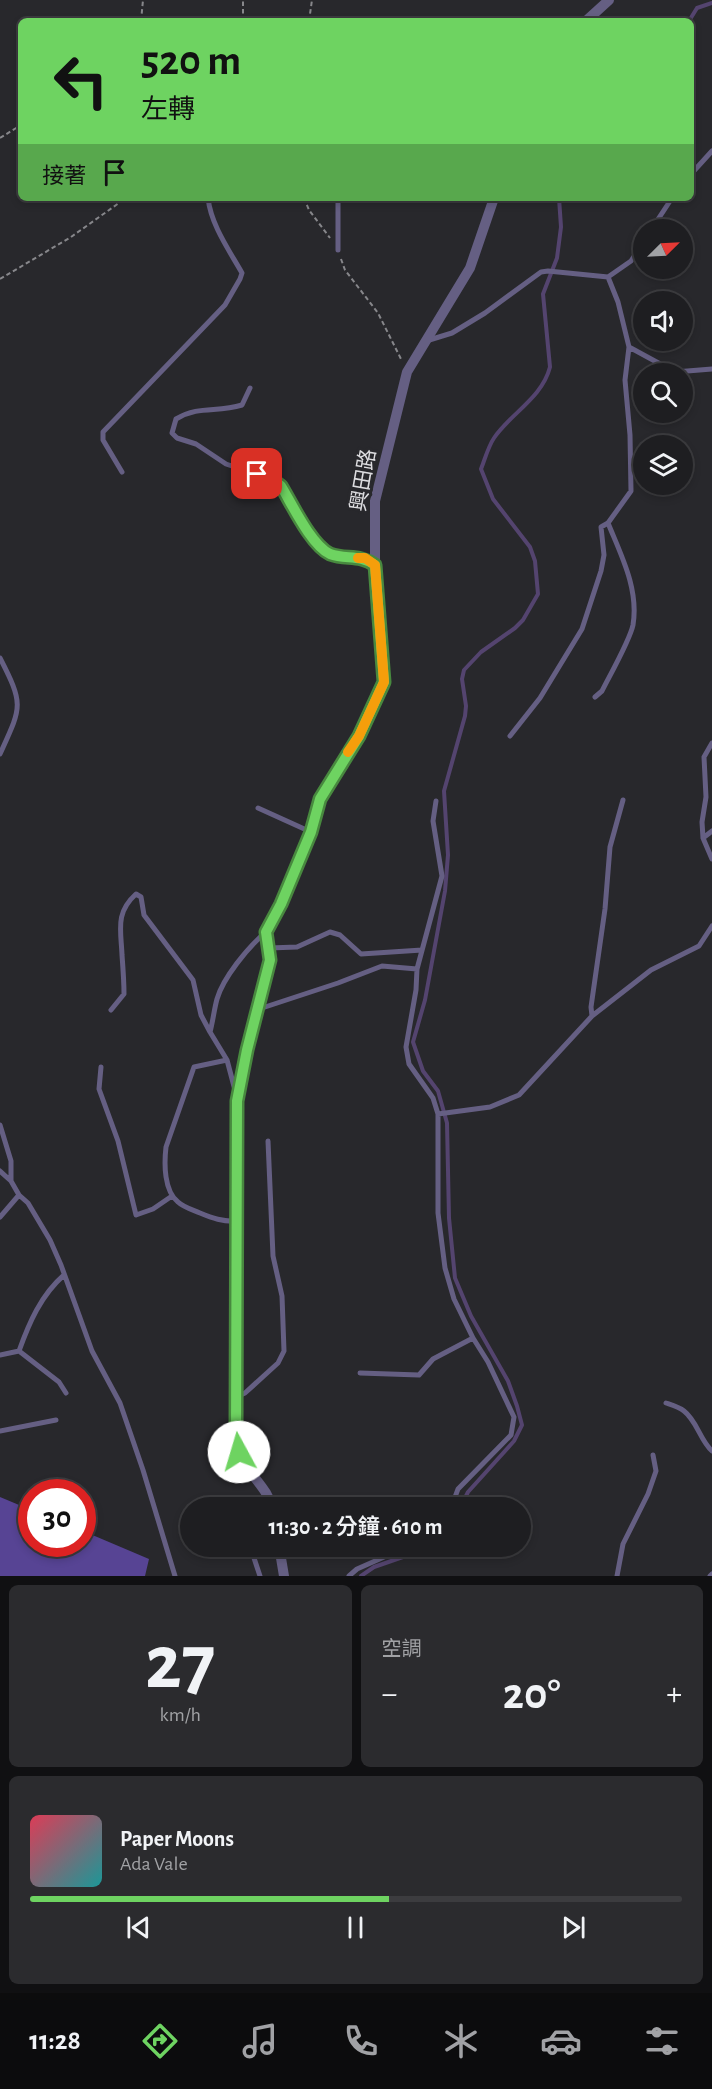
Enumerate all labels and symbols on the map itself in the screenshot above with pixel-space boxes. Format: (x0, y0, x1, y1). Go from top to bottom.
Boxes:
north arrow (633, 219, 693, 279)
street label: 興田路 (347, 447, 379, 513)
pin (231, 448, 282, 499)
position arrow (207, 1420, 271, 1484)
speed limit sign: 30 (18, 1479, 96, 1557)

